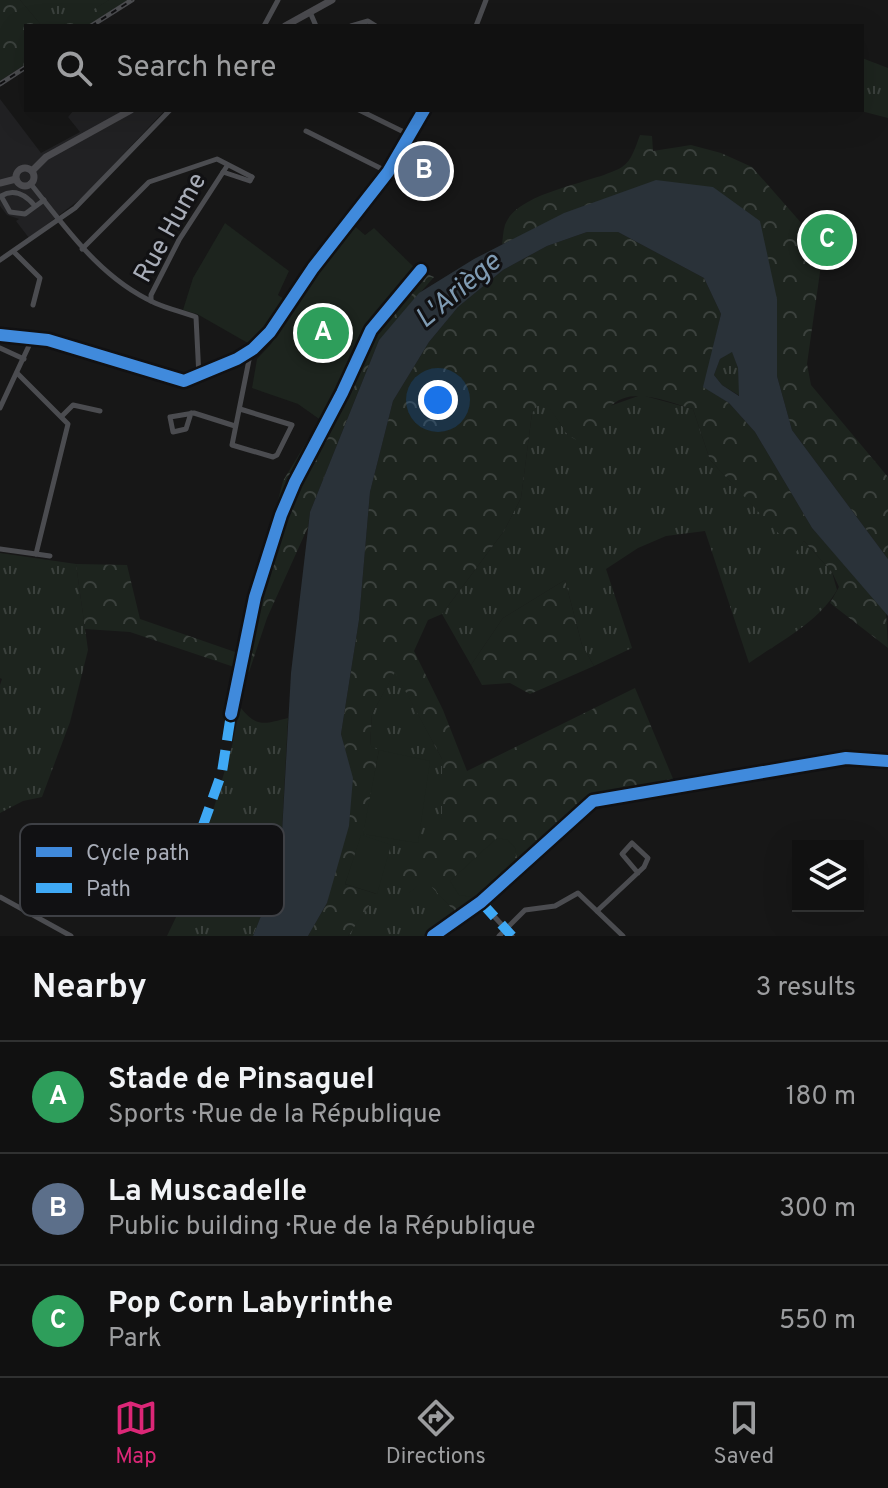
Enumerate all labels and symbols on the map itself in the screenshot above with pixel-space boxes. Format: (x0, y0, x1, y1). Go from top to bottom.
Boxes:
pin: B (398, 141, 450, 201)
street label: Rue Hume (127, 167, 215, 289)
pin: C (801, 210, 853, 270)
water label: L'Ariège (409, 245, 510, 337)
pin: A (297, 303, 349, 363)
your location (418, 380, 458, 420)
legend (20, 824, 284, 916)
text: Cycle path (86, 841, 190, 868)
text: Path (86, 877, 131, 904)

